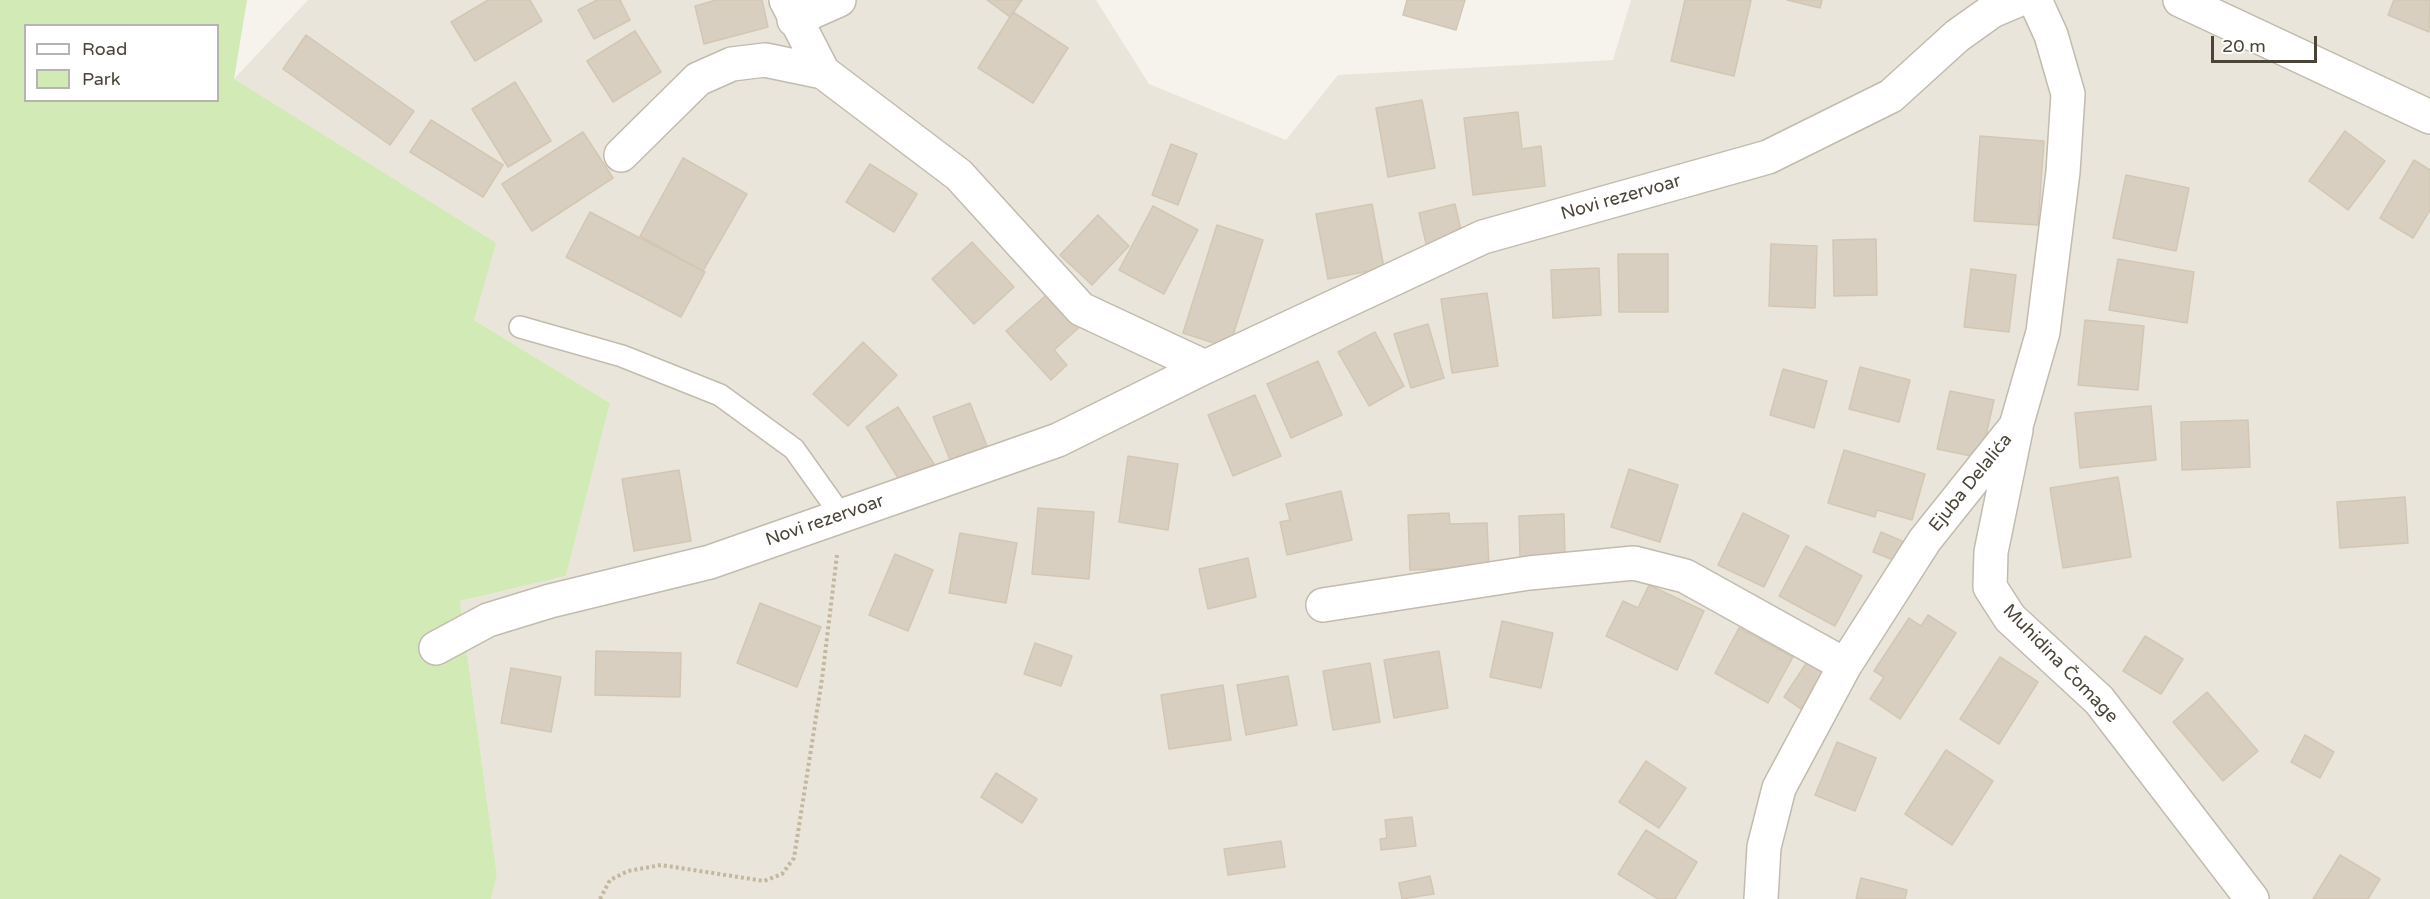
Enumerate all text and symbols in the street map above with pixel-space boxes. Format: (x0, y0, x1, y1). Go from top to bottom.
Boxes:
legend (24, 24, 219, 102)
scale bar (2214, 24, 2320, 62)
text: 20 m (2222, 35, 2266, 57)
text: Road (82, 38, 127, 60)
text: Park (82, 68, 120, 90)
street label: Novi rezervoar (1558, 171, 1684, 225)
street label: Ejuba Delalića (1925, 430, 2017, 536)
street label: Novi rezervoar (763, 491, 887, 551)
street label: Muhidina Čomage (1998, 600, 2122, 728)

